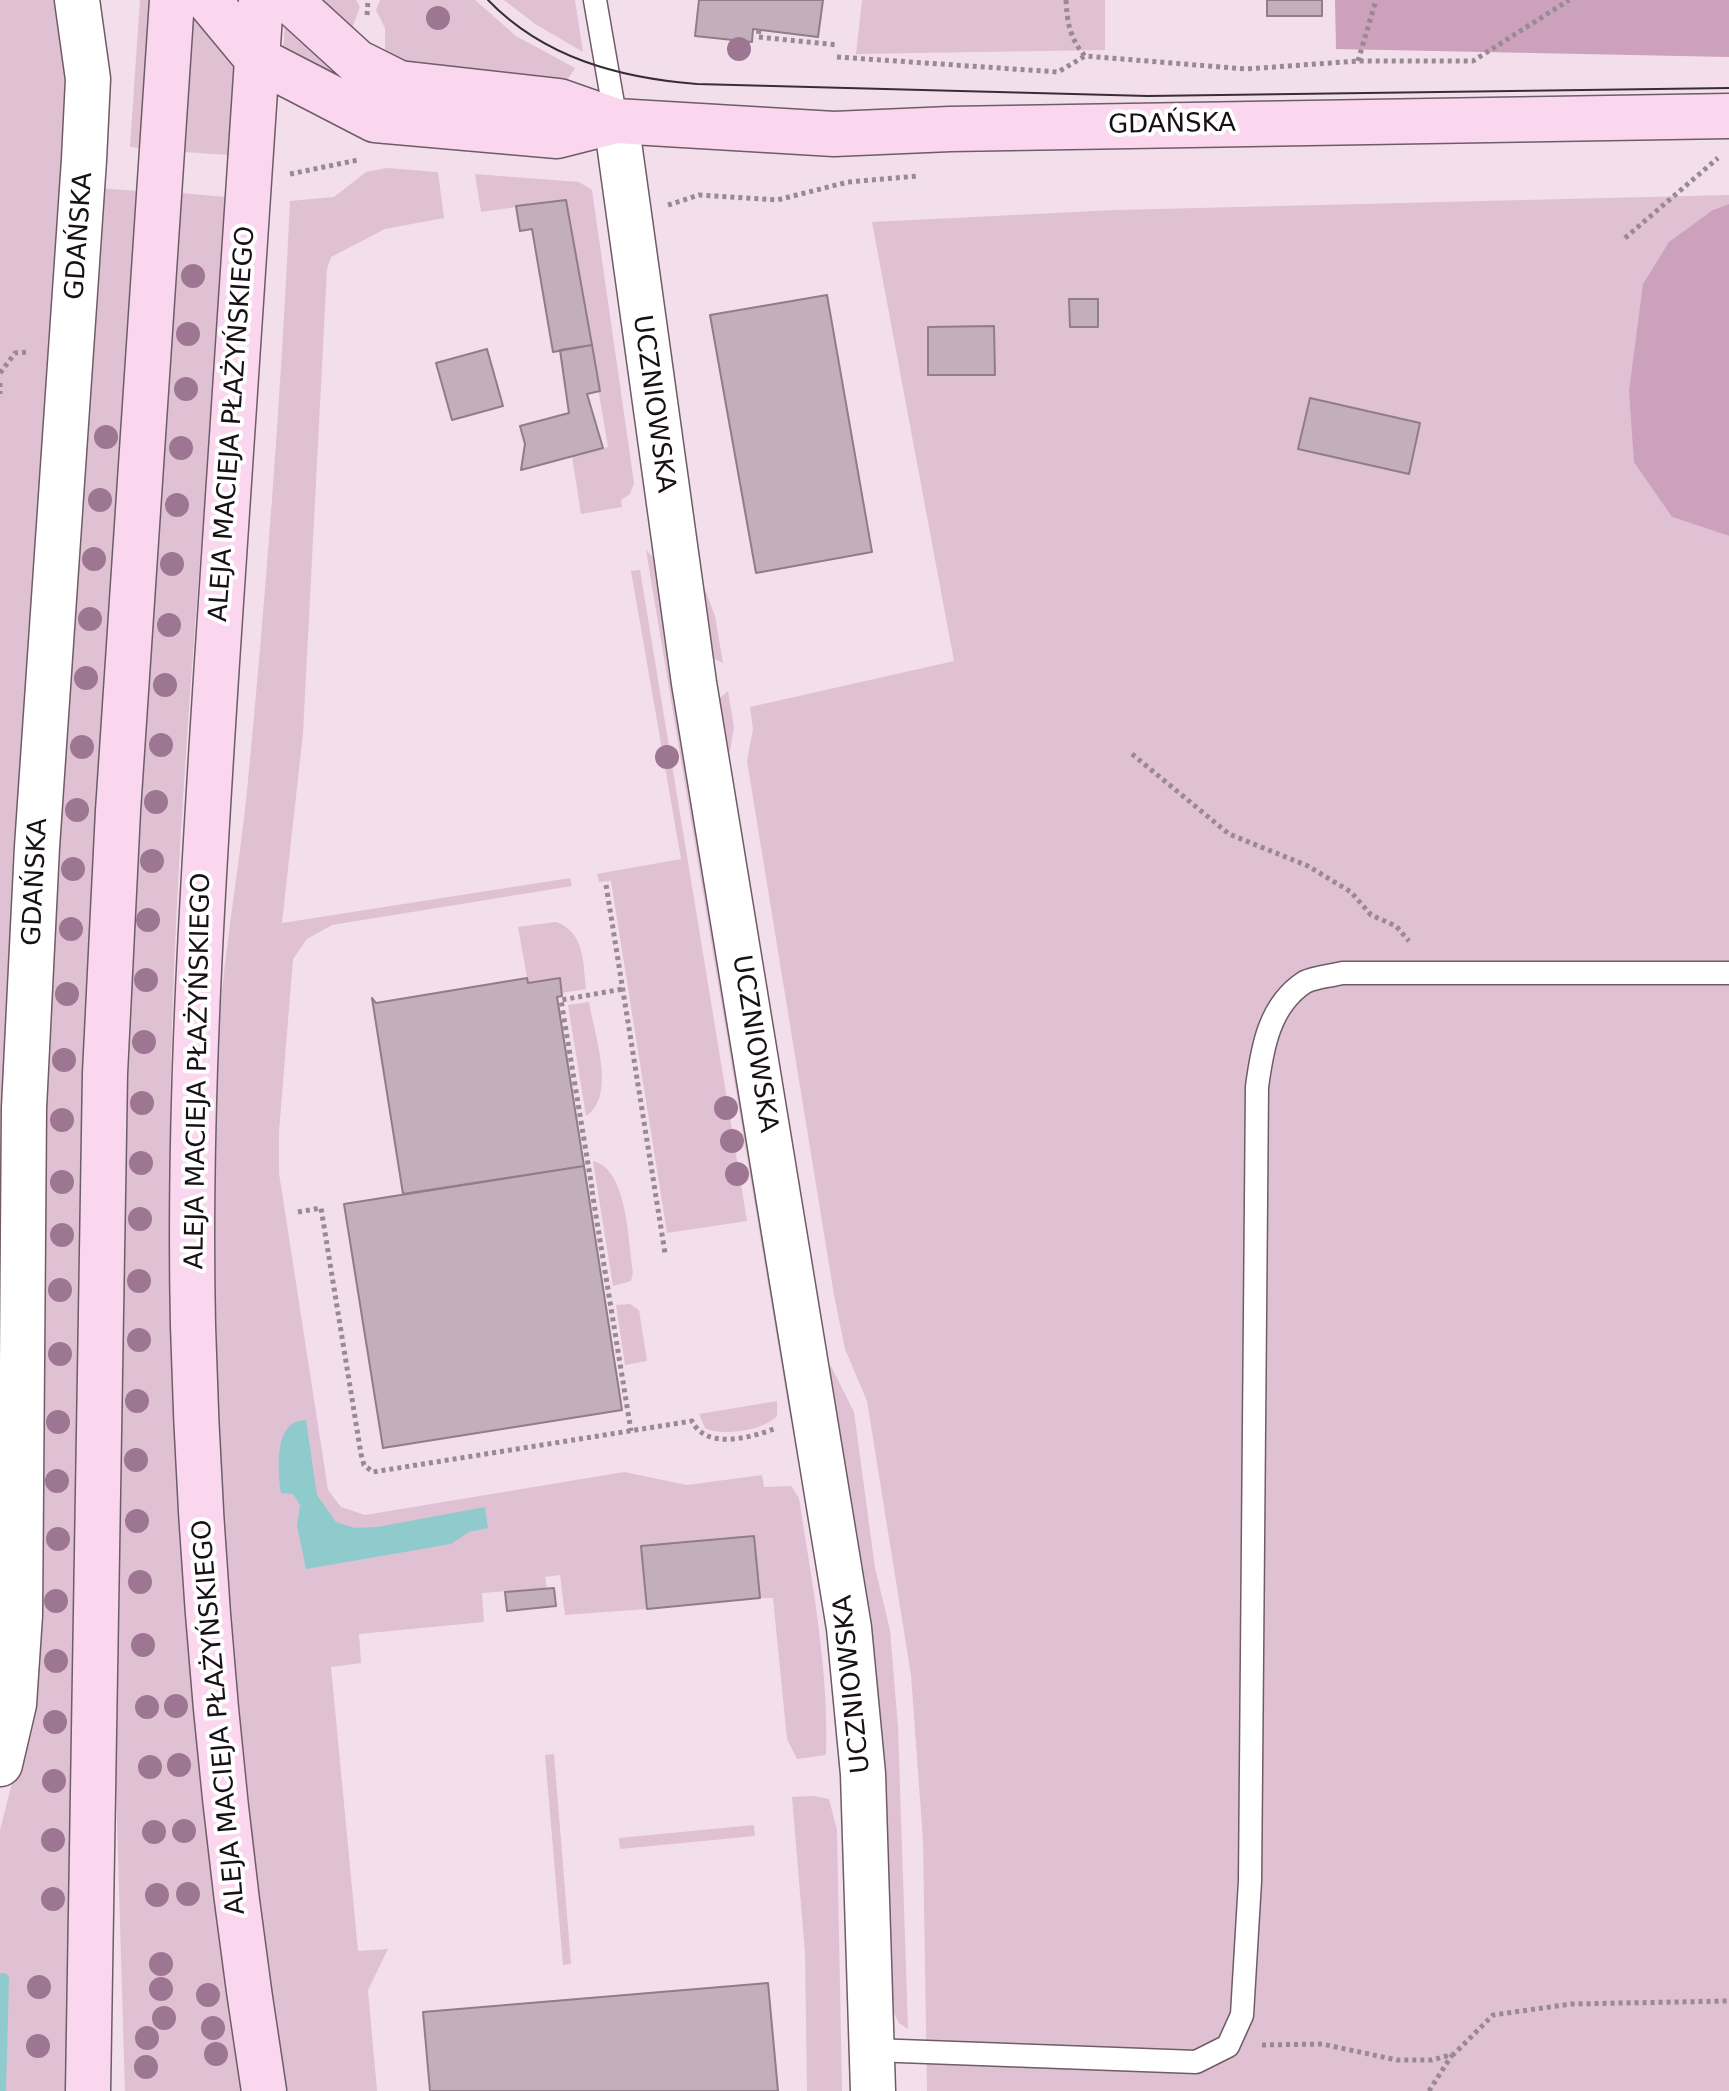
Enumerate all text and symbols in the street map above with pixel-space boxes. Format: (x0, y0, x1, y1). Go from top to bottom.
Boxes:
street label: GDAŃSKA (1108, 108, 1236, 142)
street label: GDAŃSKA (60, 171, 100, 301)
street label: ALEJA MACIEJA PŁAŻYŃSKIEGO (204, 225, 262, 623)
street label: UCZNIOWSKA (625, 313, 681, 495)
street label: GDAŃSKA (17, 817, 55, 947)
street label: ALEJA MACIEJA PŁAŻYŃSKIEGO (180, 872, 218, 1270)
street label: UCZNIOWSKA (725, 953, 783, 1135)
street label: ALEJA MACIEJA PŁAŻYŃSKIEGO (187, 1518, 253, 1916)
street label: UCZNIOWSKA (828, 1593, 878, 1775)

